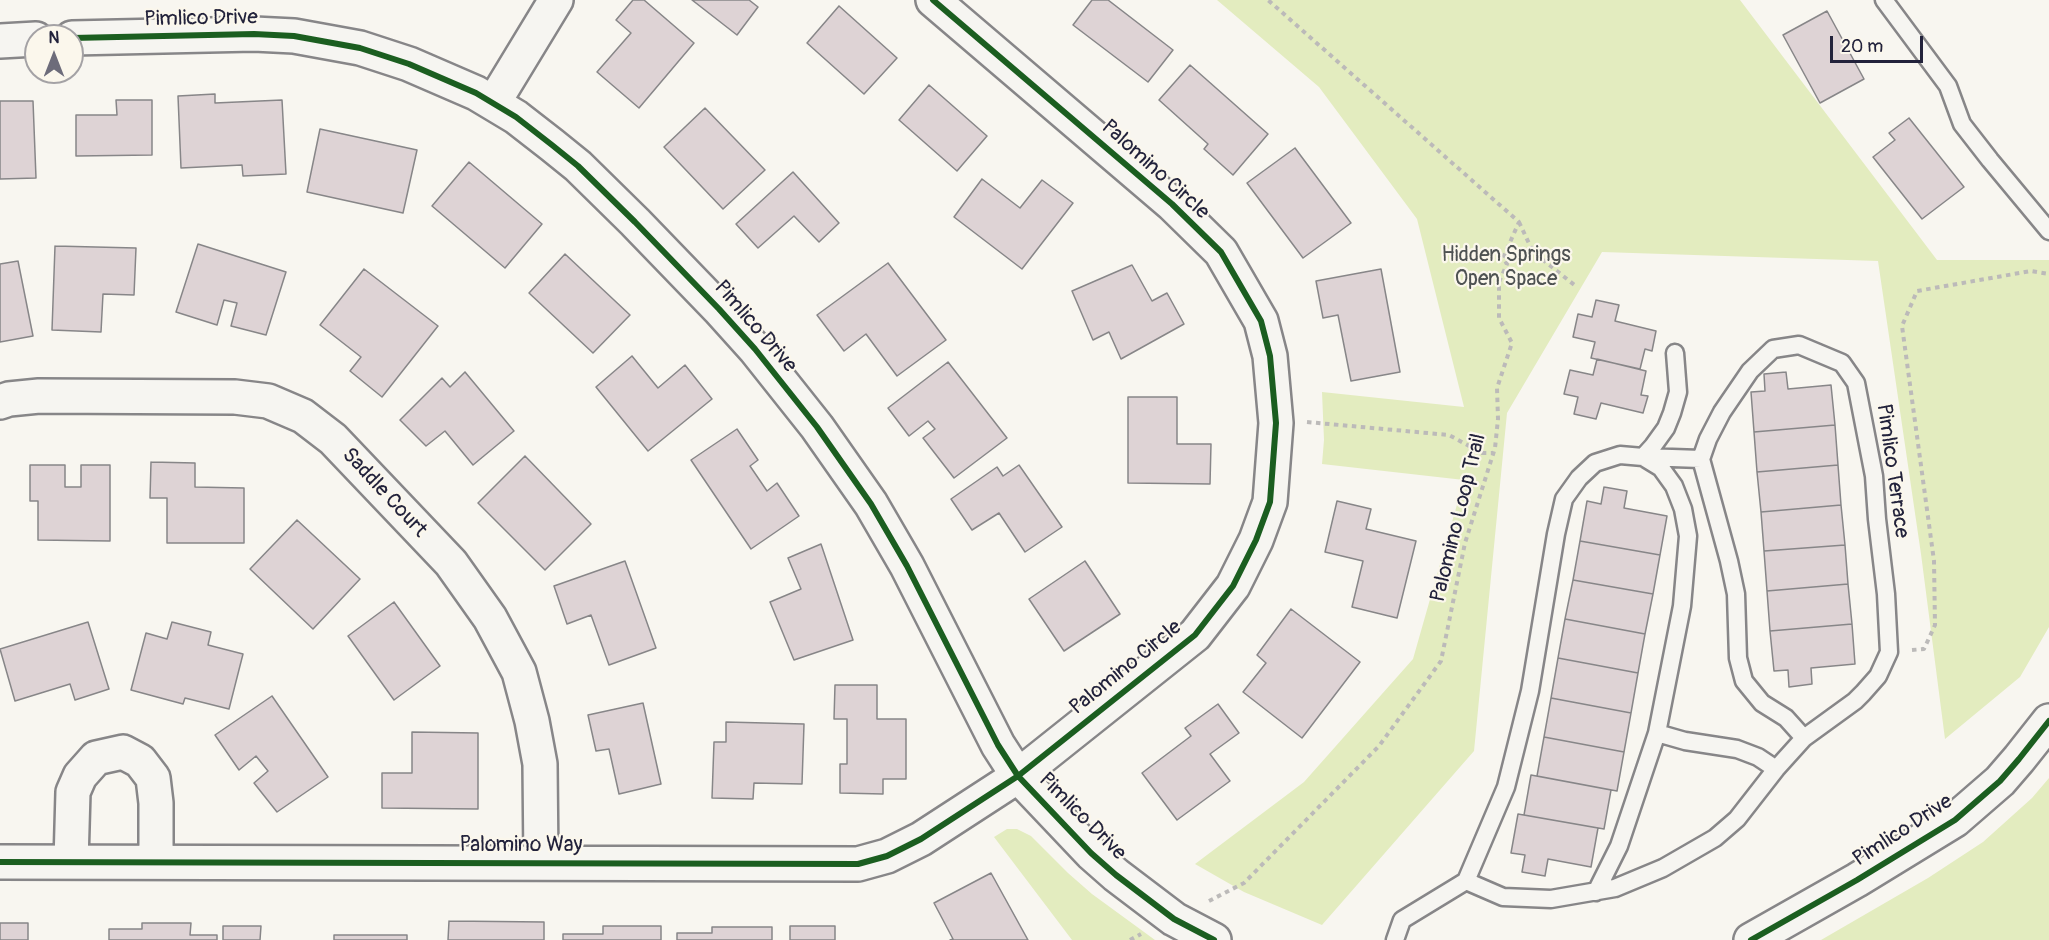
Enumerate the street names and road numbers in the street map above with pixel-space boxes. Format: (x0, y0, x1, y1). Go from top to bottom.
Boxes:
street label: Pimlico Drive (144, 5, 258, 33)
street label: Palomino Circle (1096, 115, 1214, 225)
street label: Pimlico Drive (708, 276, 802, 378)
street label: Pimlico Terrace (1870, 402, 1914, 540)
street label: Palomino Loop Trail (1426, 431, 1492, 605)
street label: Saddle Court (336, 443, 432, 543)
street label: Palomino Circle (1065, 615, 1187, 721)
street label: Pimlico Drive (1033, 768, 1131, 866)
street label: Pimlico Drive (1849, 790, 1957, 872)
street label: Palomino Way (459, 833, 583, 859)

